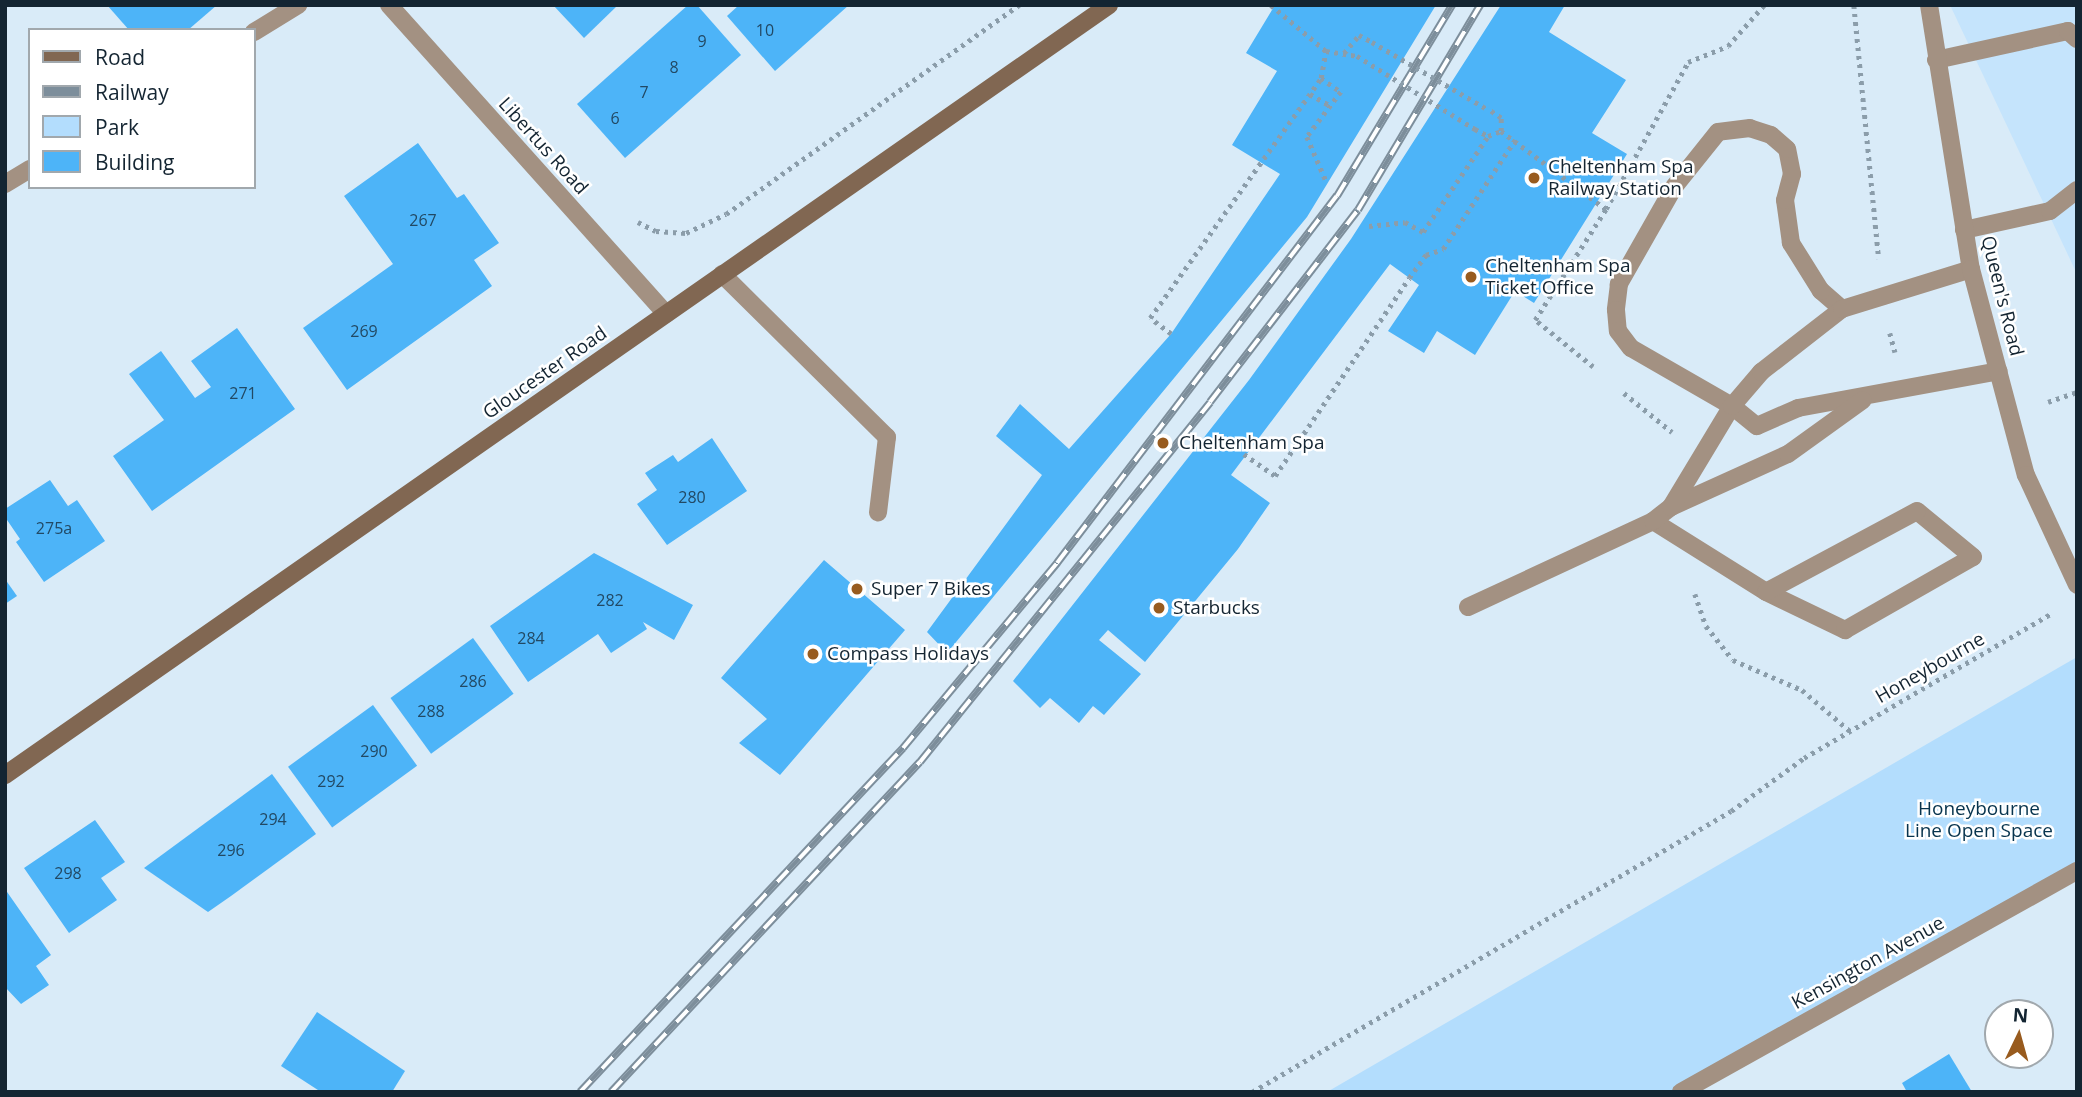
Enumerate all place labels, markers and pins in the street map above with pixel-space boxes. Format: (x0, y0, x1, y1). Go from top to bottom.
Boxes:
place label: Cheltenham Spa Railway Station (1548, 156, 1694, 200)
marker: Cheltenham Spa Railway Station (1526, 170, 1542, 186)
place label: Cheltenham Spa Ticket Office (1485, 255, 1631, 299)
marker: Cheltenham Spa Ticket Office (1463, 269, 1479, 285)
place label: Cheltenham Spa (1179, 432, 1325, 454)
marker: Cheltenham Spa (1153, 433, 1173, 453)
place label: Super 7 Bikes (871, 578, 991, 600)
marker: Super 7 Bikes (849, 581, 865, 597)
place label: Starbucks (1173, 597, 1260, 619)
marker: Starbucks (1151, 600, 1167, 616)
place label: Compass Holidays (827, 643, 989, 665)
marker: Compass Holidays (805, 646, 821, 662)

